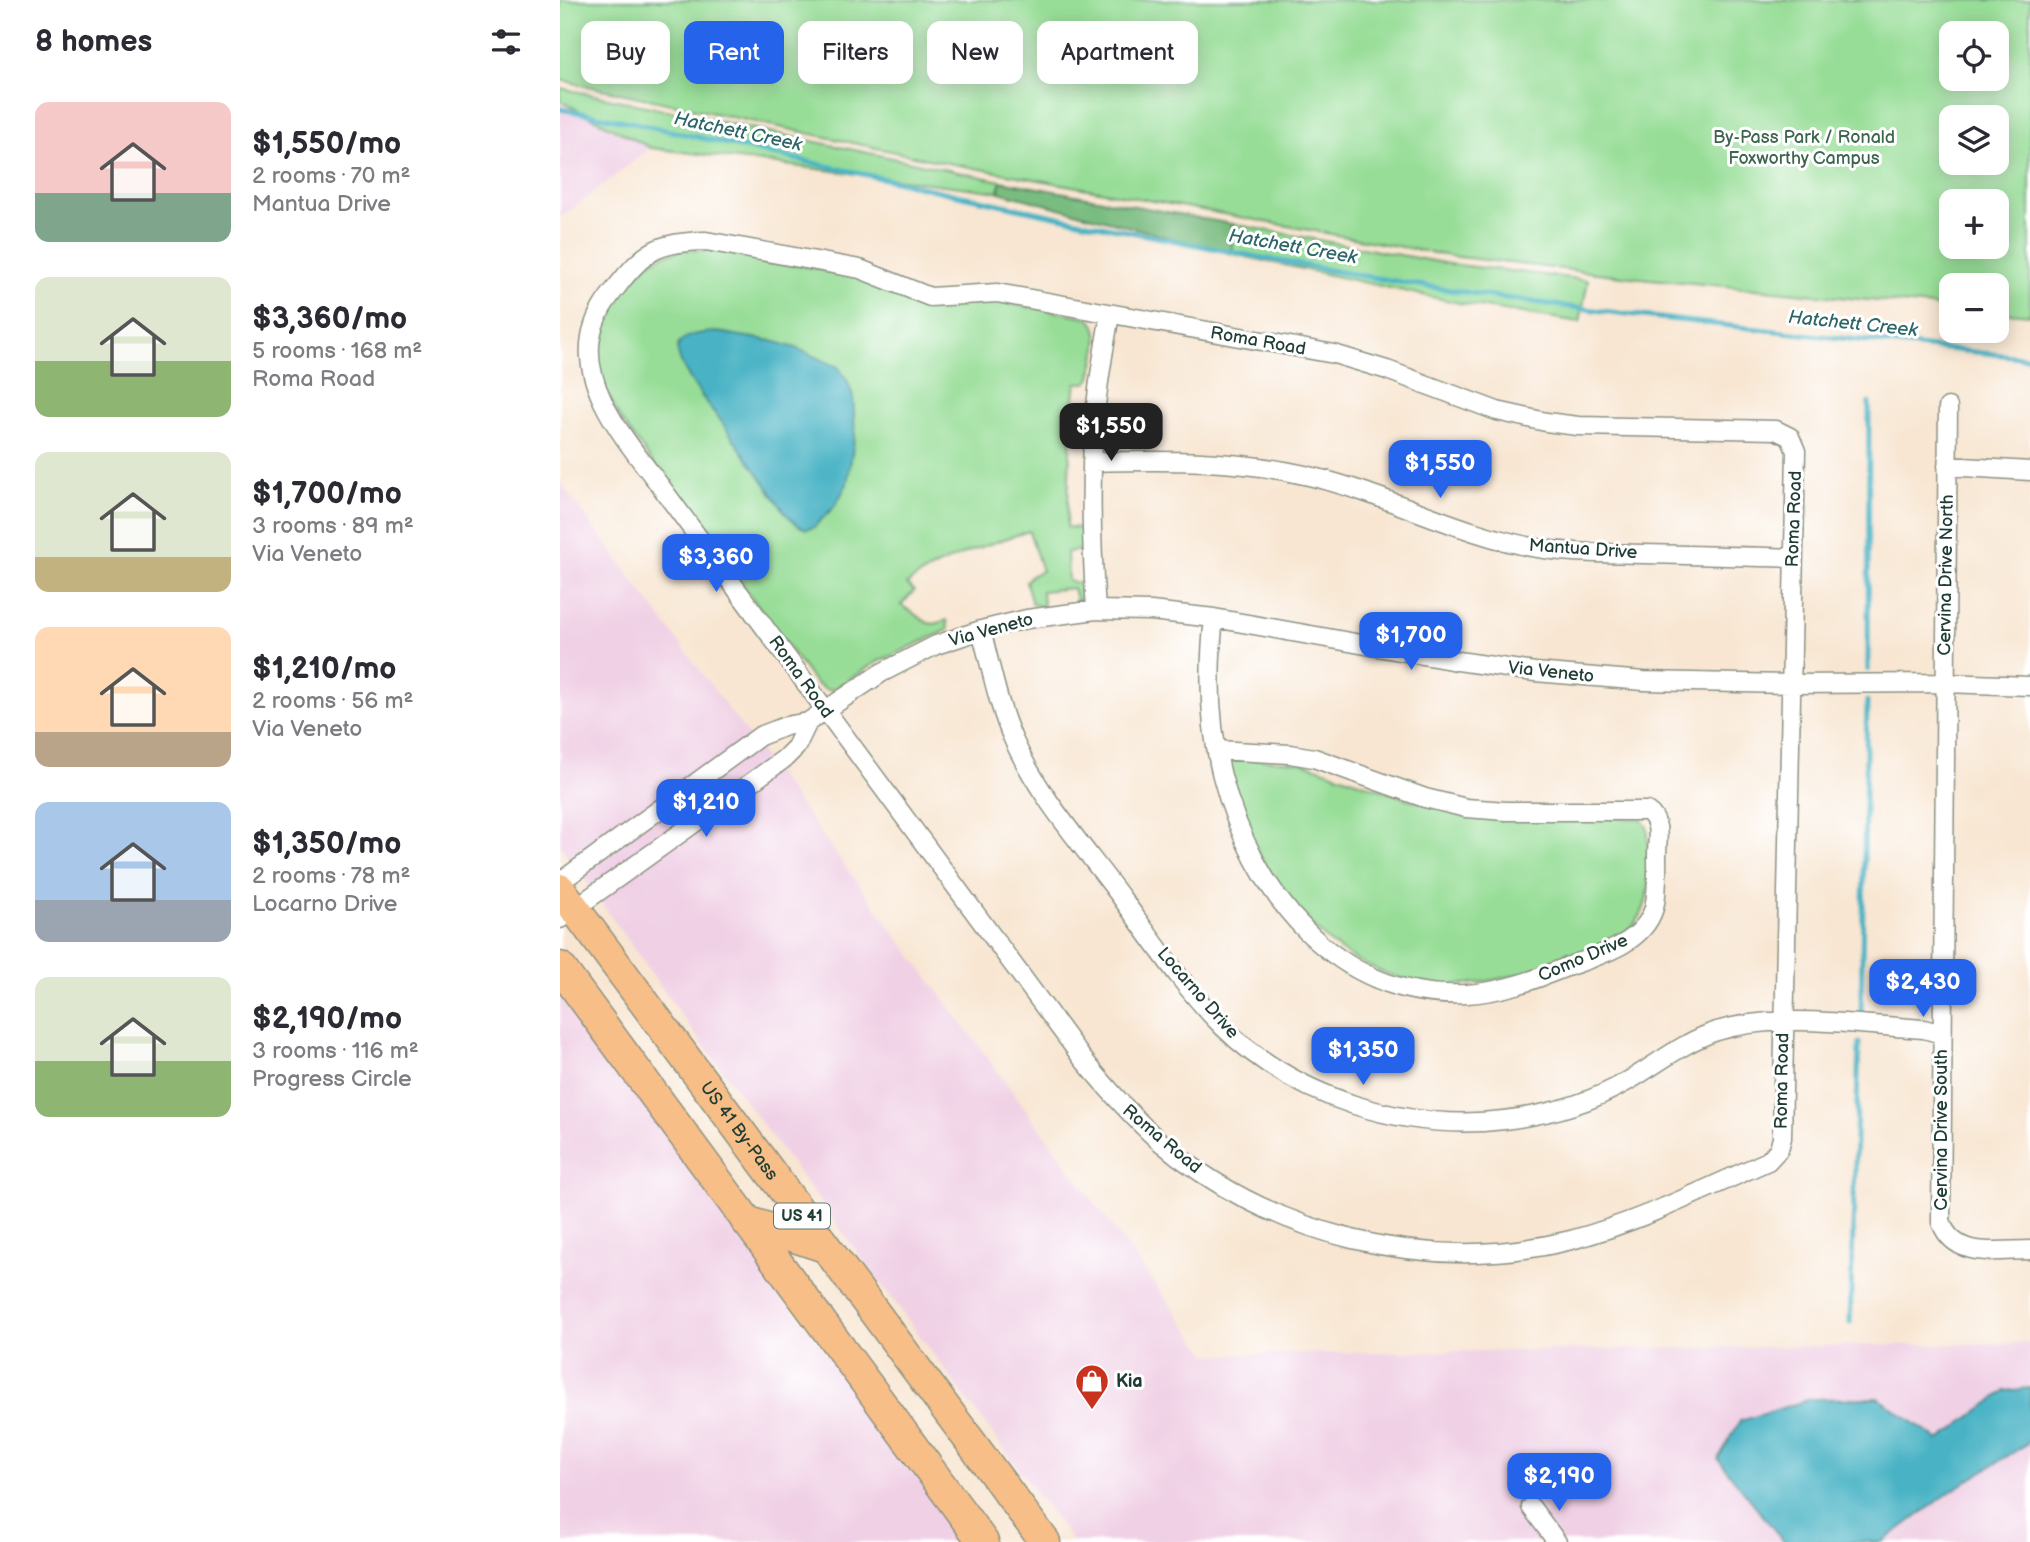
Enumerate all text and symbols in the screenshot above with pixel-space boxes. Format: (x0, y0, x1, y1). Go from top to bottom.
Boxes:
chip: Buy (581, 21, 670, 84)
chip: Rent (684, 21, 784, 84)
chip: Filters (798, 21, 913, 84)
chip: New (927, 21, 1023, 84)
chip: Apartment (1037, 21, 1198, 84)
map controls (1939, 21, 2009, 343)
button: locate (1939, 21, 2009, 91)
icon: filters (487, 23, 525, 61)
text: 8 homes (35, 24, 152, 60)
button: layers (1939, 105, 2009, 175)
water label: Hatchett Creek (672, 107, 805, 157)
text: $1,550/mo (252, 126, 401, 162)
park label: By-Pass Park / Ronald Foxworthy Campus (1713, 127, 1895, 169)
icon: home (91, 130, 175, 214)
text: 2 rooms · 70 m² (252, 162, 411, 190)
button: + (1939, 189, 2009, 259)
text: Mantua Drive (252, 190, 391, 218)
water label: Hatchett Creek (1227, 224, 1360, 270)
button: − (1939, 273, 2009, 343)
text: $3,360/mo (252, 301, 407, 337)
icon: home (91, 305, 175, 389)
water label: Hatchett Creek (1787, 306, 1920, 342)
street label: Roma Road (1209, 322, 1307, 360)
text: 5 rooms · 168 m² (252, 337, 422, 365)
text: Roma Road (252, 365, 375, 393)
pin: $1,550 (1054, 404, 1168, 463)
text: $1,550 (1076, 412, 1146, 440)
pin: $1,550 (1383, 440, 1497, 500)
text: $1,550 (1405, 449, 1475, 477)
street label: Roma Road (1782, 470, 1806, 568)
text: $1,700/mo (252, 476, 402, 512)
icon: home (91, 480, 175, 564)
street label: Cervina Drive North (1934, 494, 1958, 656)
text: 3 rooms · 89 m² (252, 512, 414, 540)
pin: $3,360 (659, 534, 773, 594)
street label: Mantua Drive (1528, 535, 1638, 563)
text: Via Veneto (252, 540, 362, 568)
text: $3,360 (678, 543, 754, 571)
street label: Via Veneto (947, 609, 1035, 651)
pin: $1,700 (1354, 612, 1468, 672)
text: $1,700 (1375, 621, 1447, 649)
street label: Roma Road (764, 632, 838, 722)
text: $1,210/mo (252, 651, 396, 687)
icon: home (91, 655, 175, 739)
street label: Via Veneto (1507, 657, 1595, 687)
text: 2 rooms · 56 m² (252, 687, 414, 715)
text: Via Veneto (252, 715, 362, 743)
pin: $1,210 (649, 780, 763, 839)
text: $1,210 (672, 788, 740, 816)
text: $1,350/mo (252, 826, 401, 862)
icon: home (91, 830, 175, 914)
text: 2 rooms · 78 m² (252, 862, 410, 890)
text: Locarno Drive (252, 890, 397, 918)
street label: Como Drive (1535, 930, 1631, 986)
street label: Locarno Drive (1153, 943, 1243, 1043)
pin: $2,430 (1866, 960, 1980, 1019)
text: $2,430 (1885, 968, 1961, 996)
text: $2,190/mo (252, 1001, 402, 1037)
icon: home (91, 1005, 175, 1089)
pin: $1,350 (1306, 1028, 1420, 1087)
street label: Roma Road (1771, 1033, 1793, 1129)
text: $1,350 (1328, 1036, 1398, 1064)
text: 3 rooms · 116 m² (252, 1037, 419, 1065)
street label: Cervina Drive South (1931, 1049, 1952, 1211)
text: Progress Circle (252, 1065, 412, 1093)
street label: US 41 By-Pass (696, 1077, 783, 1184)
street label: Roma Road (1118, 1100, 1206, 1178)
road number: US 41 (774, 1204, 830, 1228)
shop icon: Kia (1073, 1362, 1111, 1411)
place label: Kia (1116, 1371, 1143, 1392)
pin: $2,190 (1502, 1454, 1616, 1513)
text: $2,190 (1523, 1462, 1595, 1490)

